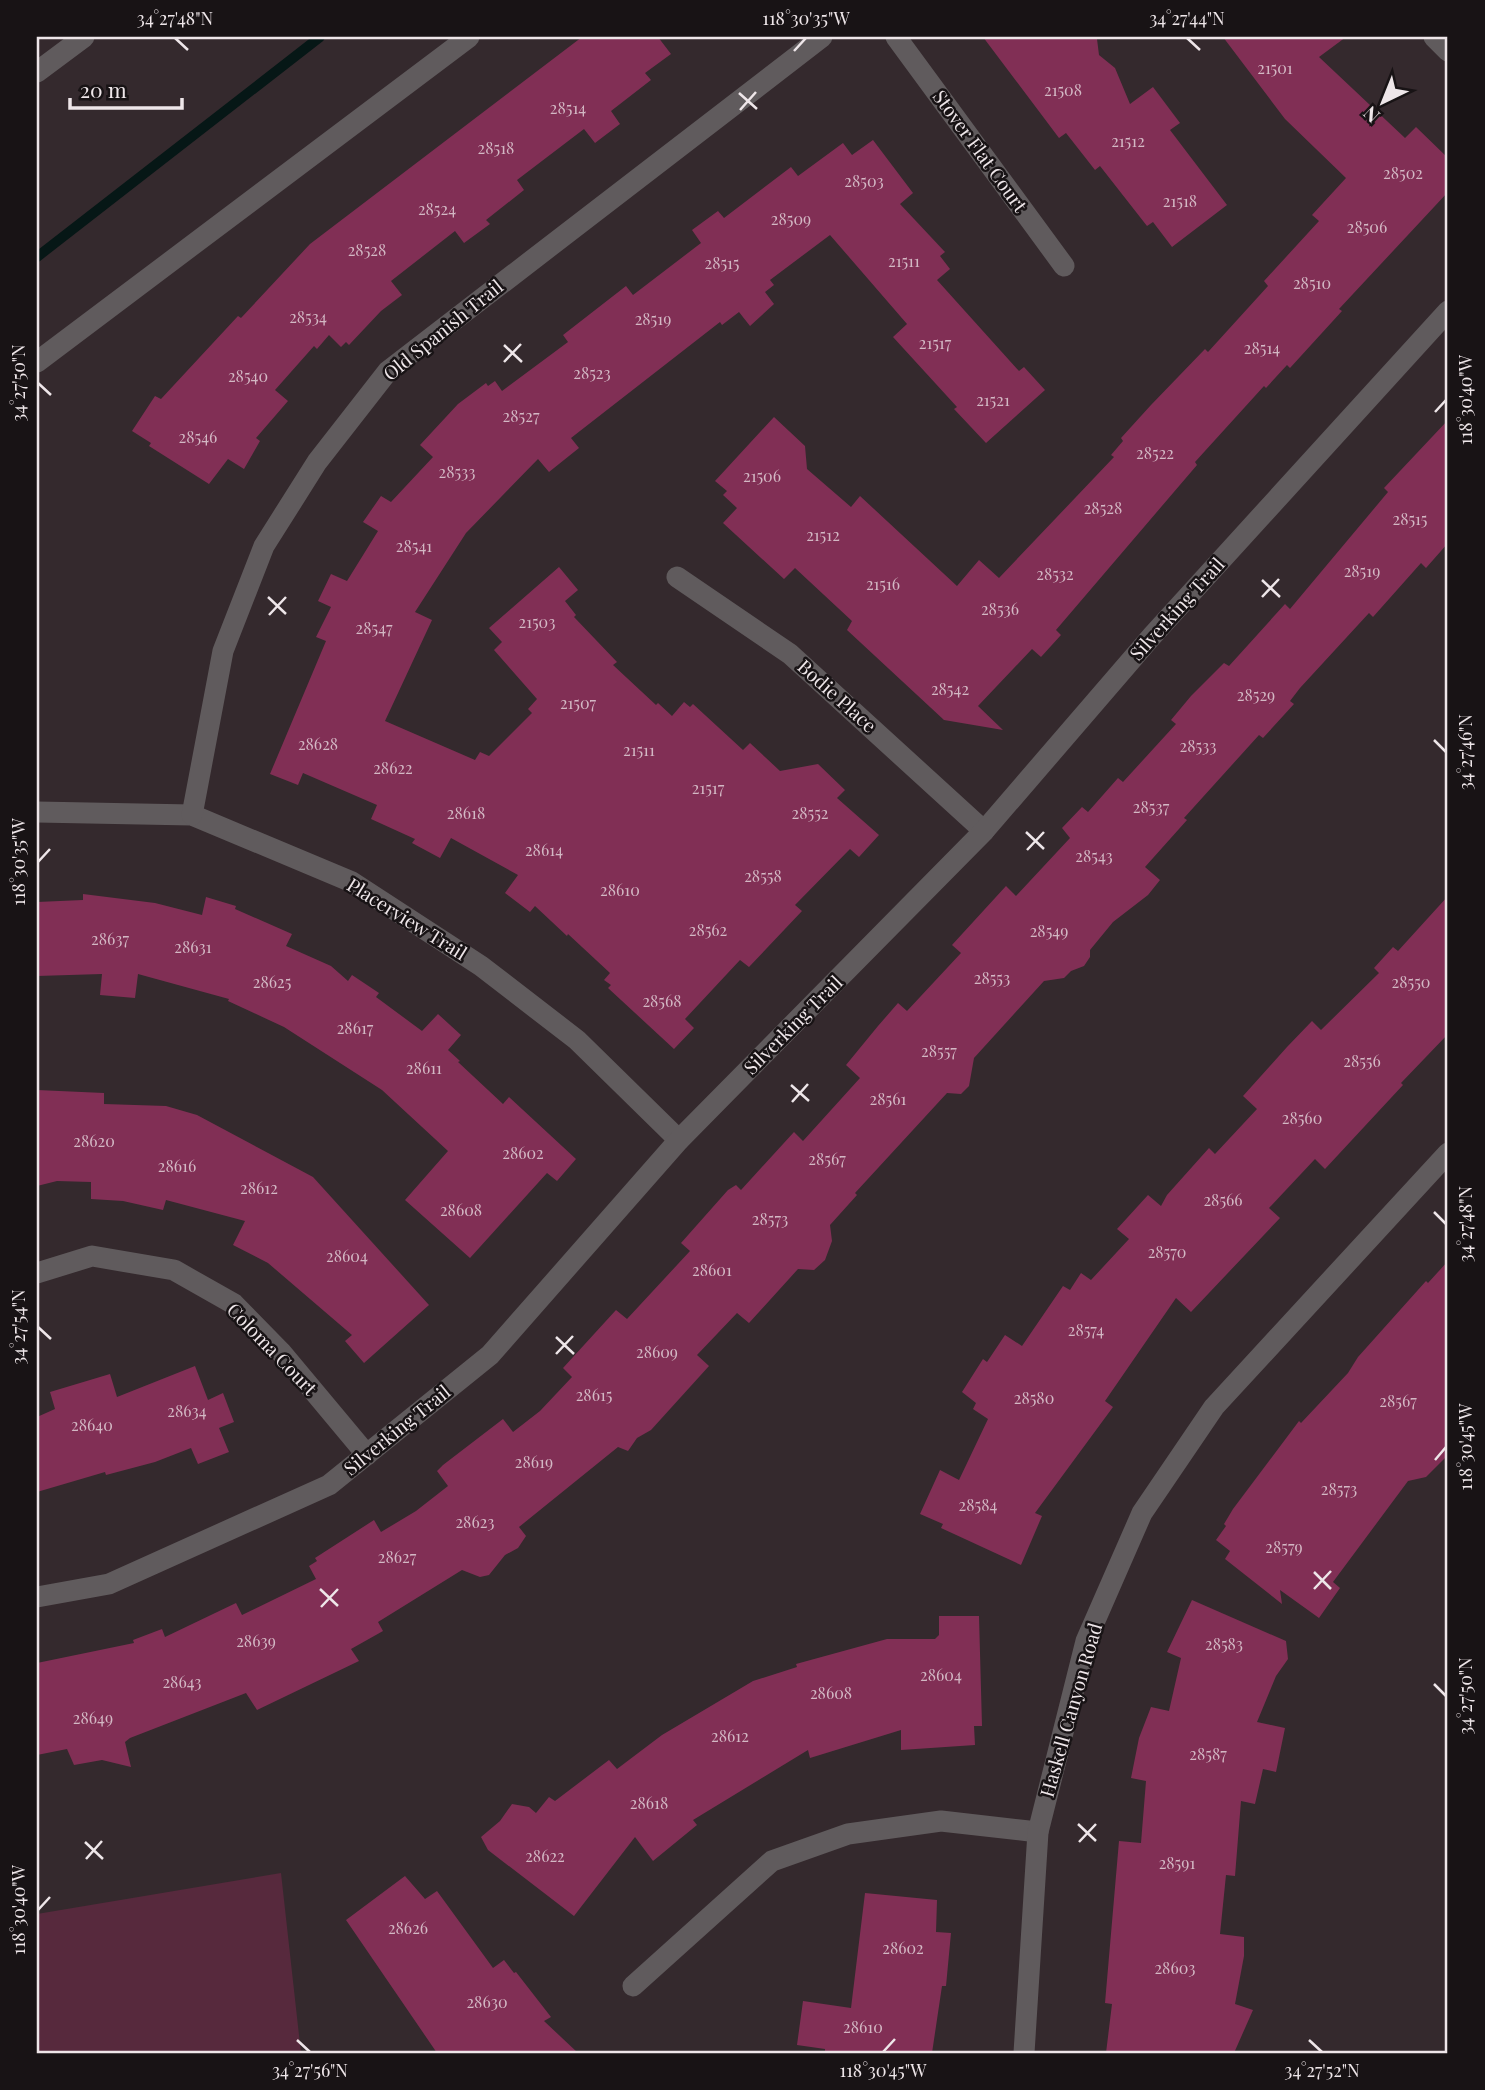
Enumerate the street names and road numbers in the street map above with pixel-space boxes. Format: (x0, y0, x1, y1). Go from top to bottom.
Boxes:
street label: Stover Flat Court (928, 84, 1034, 217)
street label: Old Spanish Trail (377, 272, 508, 386)
street label: Silverking Trail (1123, 551, 1230, 665)
street label: Bodie Place (793, 653, 883, 738)
street label: Placerview Trail (343, 871, 473, 966)
street label: Silverking Trail (737, 969, 848, 1080)
street label: Coloma Court (222, 1296, 324, 1401)
street label: Silverking Trail (338, 1378, 456, 1480)
street label: Haskell Canyon Road (1033, 1620, 1107, 1800)

